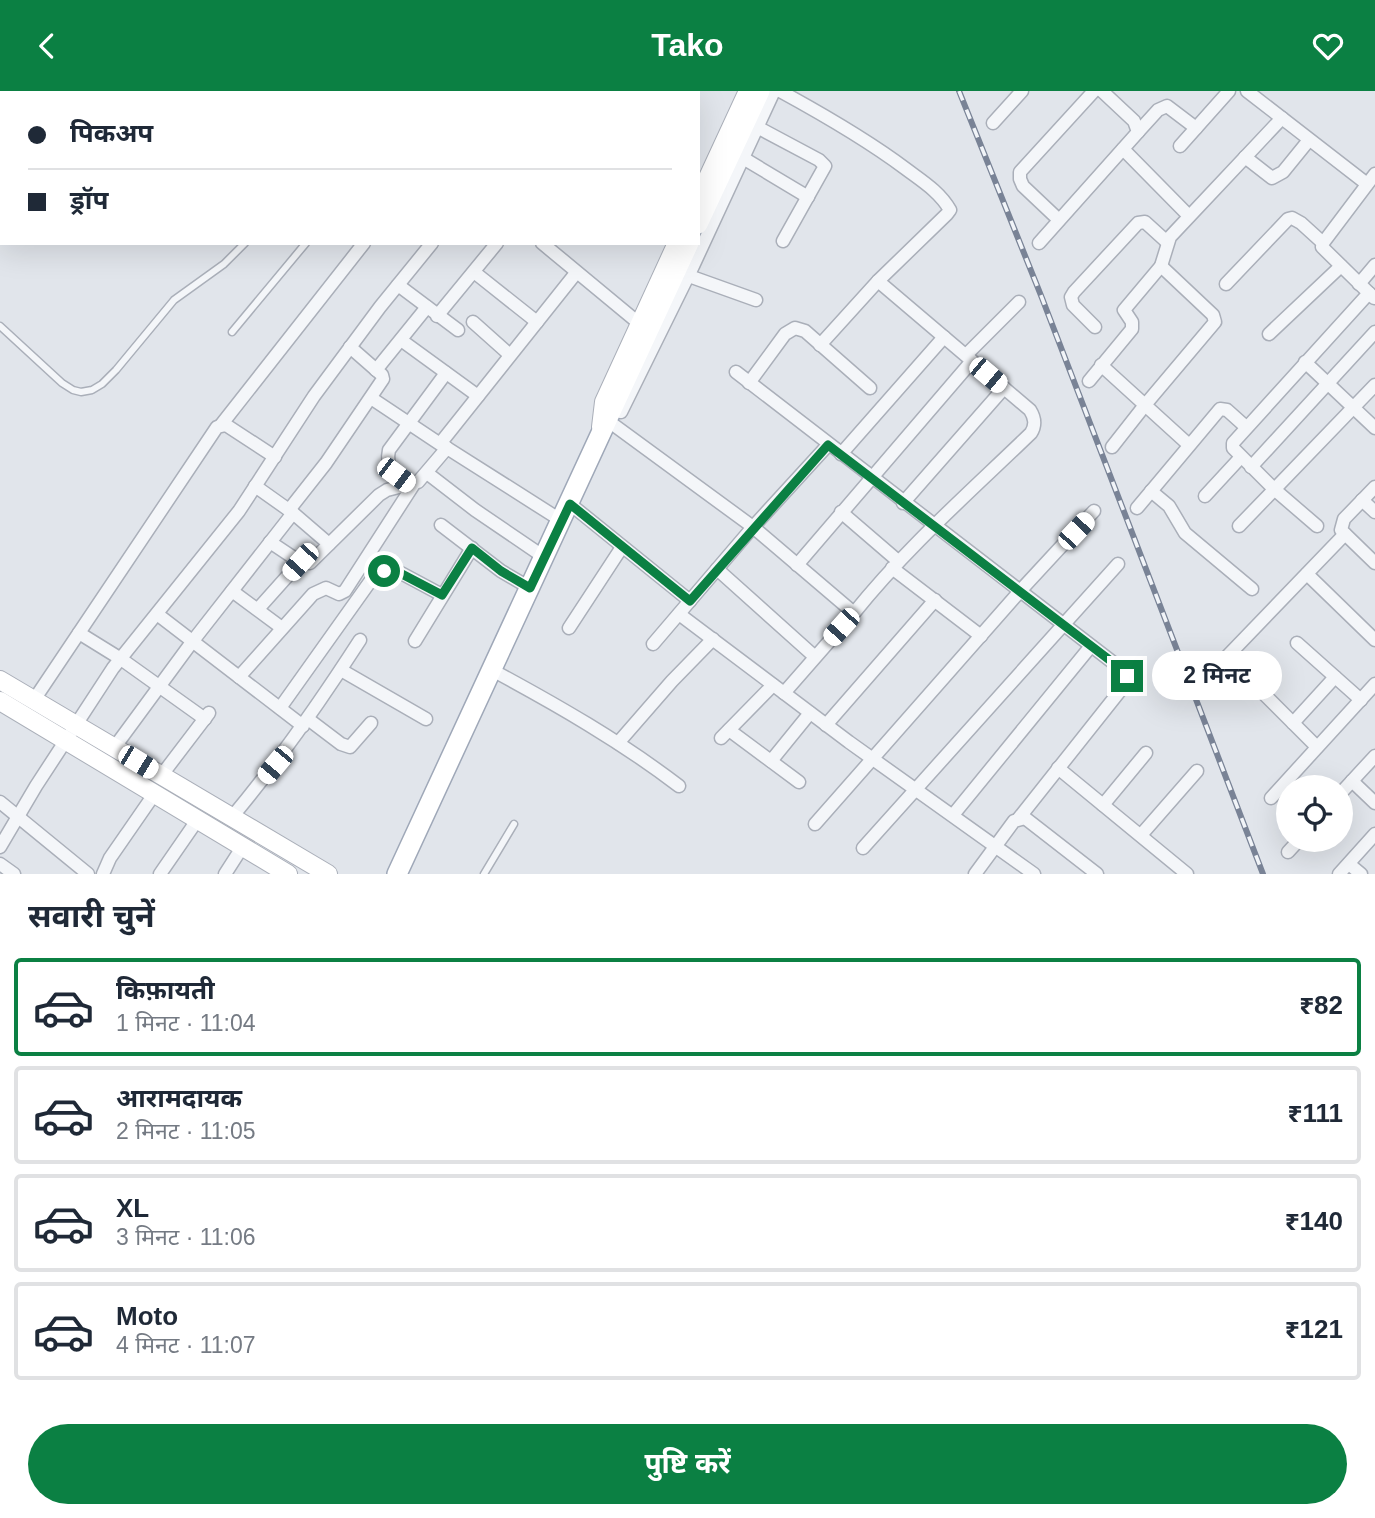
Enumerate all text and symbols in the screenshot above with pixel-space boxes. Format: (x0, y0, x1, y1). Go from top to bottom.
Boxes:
icon: back (28, 27, 66, 65)
text: Tako (651, 27, 724, 63)
icon: heart (1309, 27, 1347, 65)
text: पिकअप (70, 118, 153, 148)
text: ड्रॉप (70, 185, 108, 215)
car (966, 353, 1011, 397)
car (373, 454, 420, 496)
car (1054, 508, 1099, 554)
car (279, 539, 322, 585)
route start (368, 555, 400, 587)
car (820, 604, 863, 650)
callout: 2 मिनट (1152, 651, 1281, 701)
route end (1111, 660, 1143, 692)
text: 2 मिनट (1183, 662, 1251, 688)
car (115, 742, 162, 782)
car (254, 742, 297, 788)
map controls (1276, 775, 1353, 852)
button: locate (1276, 775, 1353, 852)
text: सवारी चुनें (28, 898, 155, 934)
text: किफ़ायती (116, 975, 215, 1005)
icon: car (32, 976, 95, 1039)
text: ₹82 (1299, 990, 1343, 1020)
text: 1 मिनट · 11:04 (116, 1010, 256, 1036)
text: आरामदायक (116, 1083, 242, 1113)
icon: car (32, 1084, 95, 1147)
text: ₹111 (1288, 1098, 1343, 1128)
text: 2 मिनट · 11:05 (116, 1118, 256, 1144)
icon: car (32, 1192, 95, 1255)
text: XL (116, 1193, 149, 1223)
text: ₹140 (1285, 1206, 1343, 1236)
text: 3 मिनट · 11:06 (116, 1224, 256, 1250)
icon: car (32, 1300, 95, 1363)
text: Moto (116, 1301, 178, 1331)
text: ₹121 (1285, 1314, 1343, 1344)
text: 4 मिनट · 11:07 (116, 1332, 256, 1358)
button: पुष्टि करें (28, 1424, 1347, 1504)

